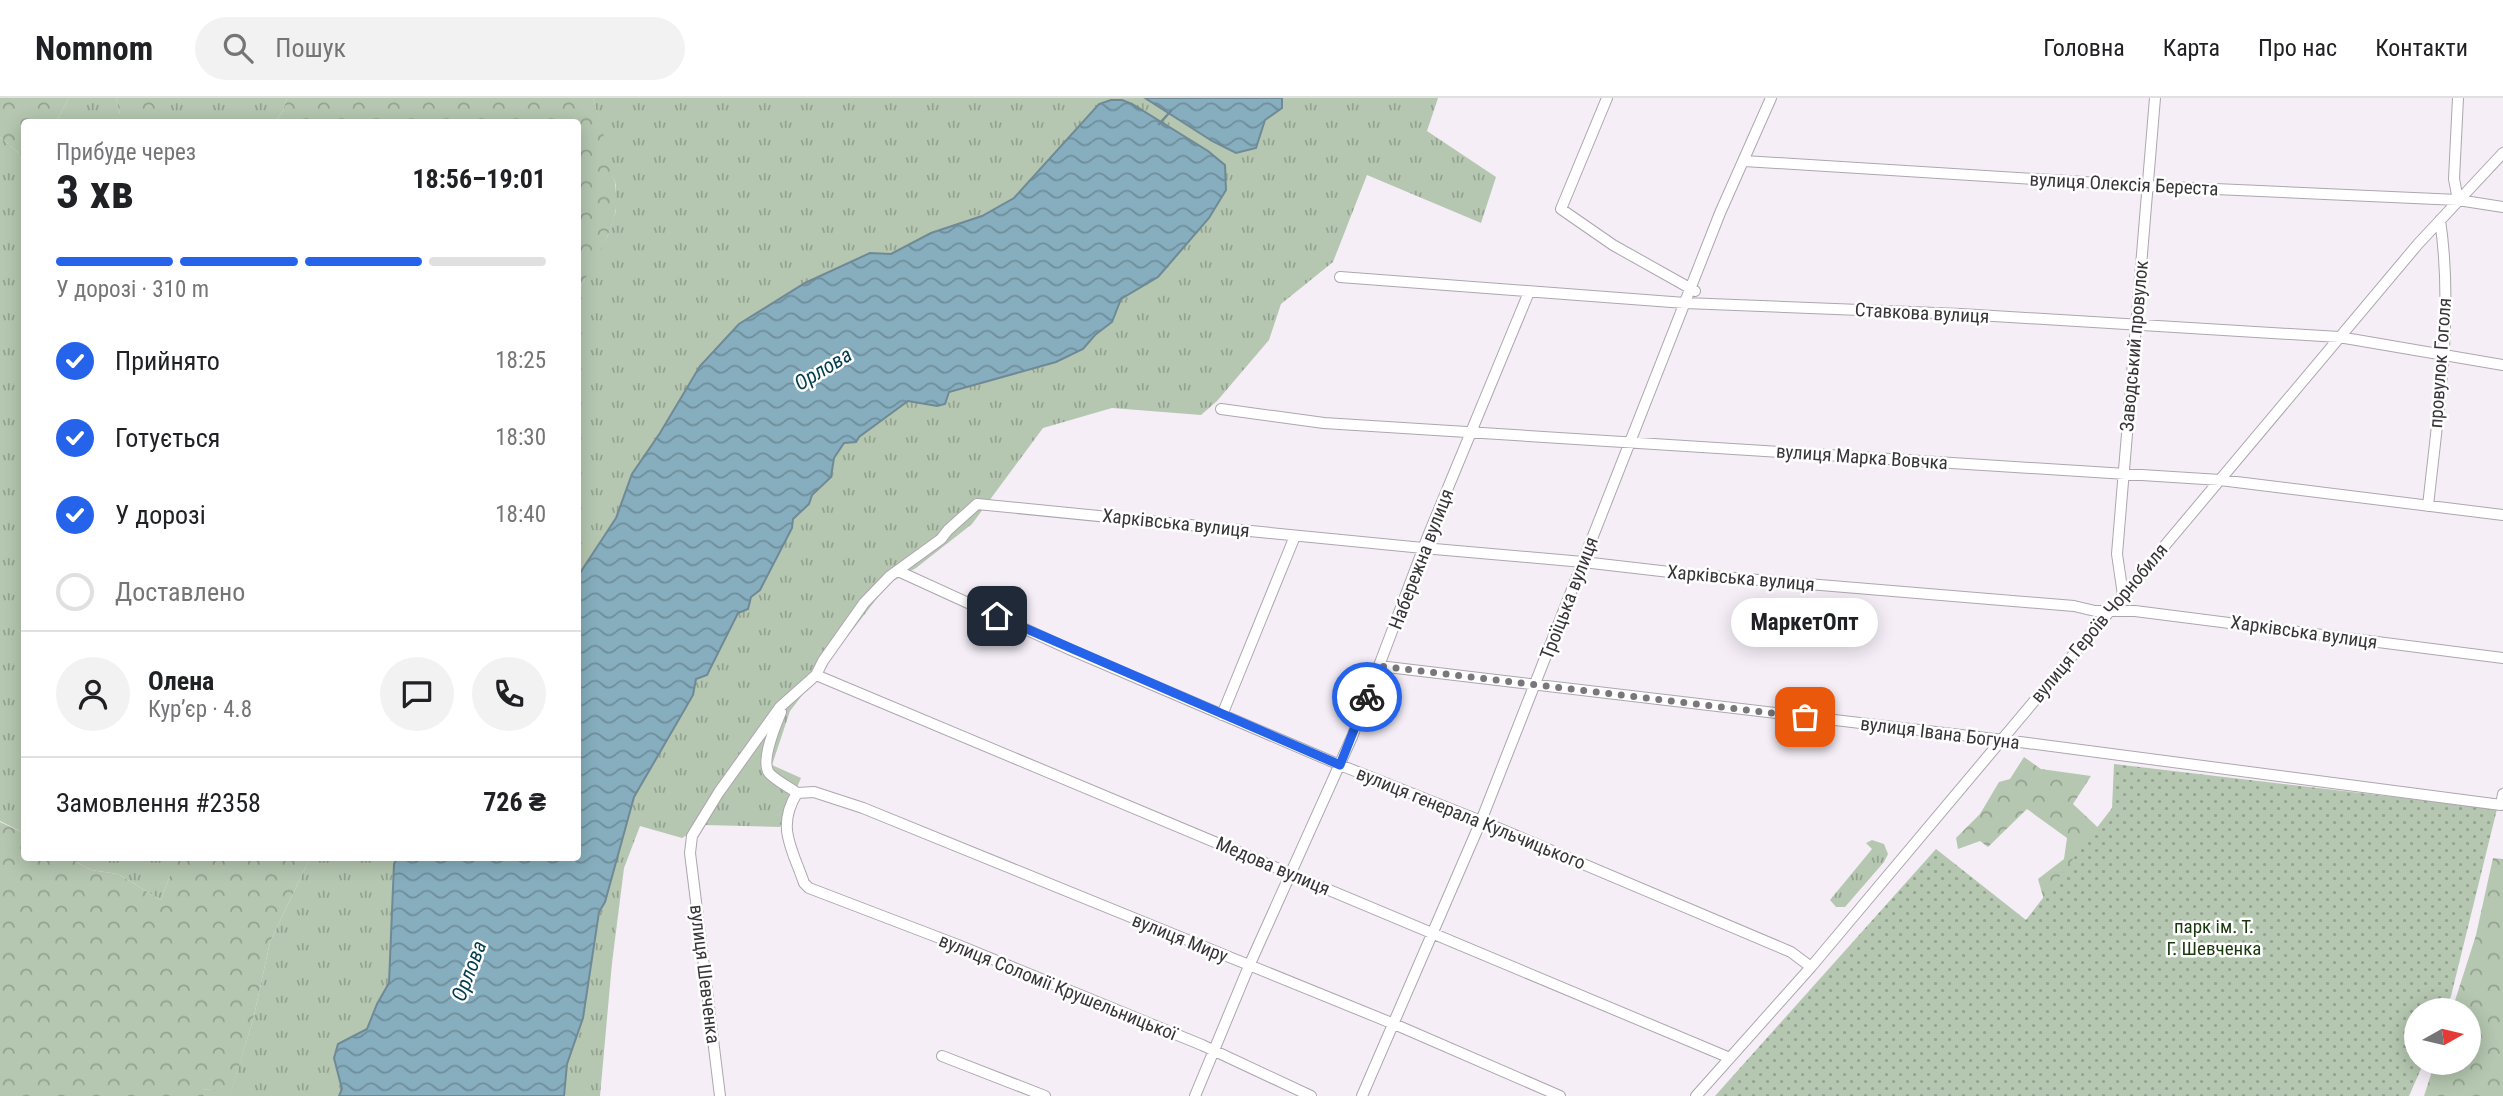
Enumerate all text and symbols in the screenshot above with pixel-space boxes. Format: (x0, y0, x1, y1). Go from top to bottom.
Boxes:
search box (195, 17, 685, 80)
text: Nomnom (35, 29, 153, 68)
icon: search (219, 29, 257, 67)
text: Пошук (275, 33, 346, 63)
text: Головна (2043, 34, 2125, 62)
text: Карта (2163, 34, 2220, 62)
text: Про нас (2258, 34, 2337, 62)
text: Контакти (2375, 34, 2468, 62)
text: Прибуде через (56, 139, 196, 166)
text: 18:56–19:01 (412, 164, 546, 194)
text: 3 хв (56, 165, 134, 219)
street label: вулиця Олексія Береста (2029, 168, 2219, 200)
street label: Заводський провулок (2115, 259, 2153, 433)
text: У дорозі · 310 m (56, 276, 209, 303)
street label: провулок Гоголя (2424, 297, 2456, 429)
street label: Ставкова вулиця (1854, 298, 1990, 328)
icon: check (56, 342, 94, 380)
water label: Орлова (790, 343, 856, 395)
text: Прийнято (115, 346, 220, 376)
text: 18:25 (495, 347, 546, 374)
icon: check (56, 419, 94, 457)
text: Готується (115, 423, 220, 453)
text: 18:30 (495, 424, 546, 451)
street label: вулиця Марка Вовчка (1775, 440, 1949, 474)
street label: Набережна вулиця (1384, 486, 1458, 632)
icon: check (56, 496, 94, 534)
text: У дорозі (115, 500, 206, 530)
text: 18:40 (495, 501, 546, 528)
street label: Харківська вулиця (1101, 504, 1251, 542)
street label: Троїцька вулиця (1535, 533, 1603, 663)
street label: вулиця Героїв Чорнобиля (2026, 539, 2172, 707)
street label: Харківська вулиця (1666, 560, 1816, 596)
text: Доставлено (115, 577, 245, 607)
pin (967, 586, 1027, 646)
icon: home (978, 597, 1016, 635)
callout: МаркетОпт (1731, 598, 1878, 647)
text: МаркетОпт (1750, 609, 1859, 636)
street label: Харківська вулиця (2229, 610, 2379, 654)
button: person (56, 657, 130, 731)
button: chat (380, 657, 454, 731)
button: phone (472, 657, 546, 731)
courier (1332, 662, 1402, 732)
text: Олена (148, 666, 214, 696)
icon: bike (1348, 678, 1386, 716)
pin (1775, 687, 1835, 747)
text: Кур’єр · 4.8 (148, 696, 252, 723)
icon: bag (1786, 698, 1824, 736)
street label: вулиця Івана Богуна (1859, 712, 2021, 754)
street label: вулиця генерала Кульчицького (1353, 761, 1589, 875)
text: 726 ₴ (483, 787, 546, 817)
text: Замовлення #2358 (56, 788, 261, 818)
street label: Медова вулиця (1213, 832, 1333, 900)
street label: вулиця Шевченка (685, 903, 725, 1045)
street label: вулиця Миру (1129, 908, 1231, 968)
park label: парк ім. Т. Г. Шевченка (2167, 915, 2261, 960)
street label: вулиця Соломії Крушельницької (936, 929, 1182, 1046)
water label: Орлова (447, 937, 491, 1005)
north arrow (2404, 998, 2482, 1074)
map controls (2404, 998, 2481, 1075)

